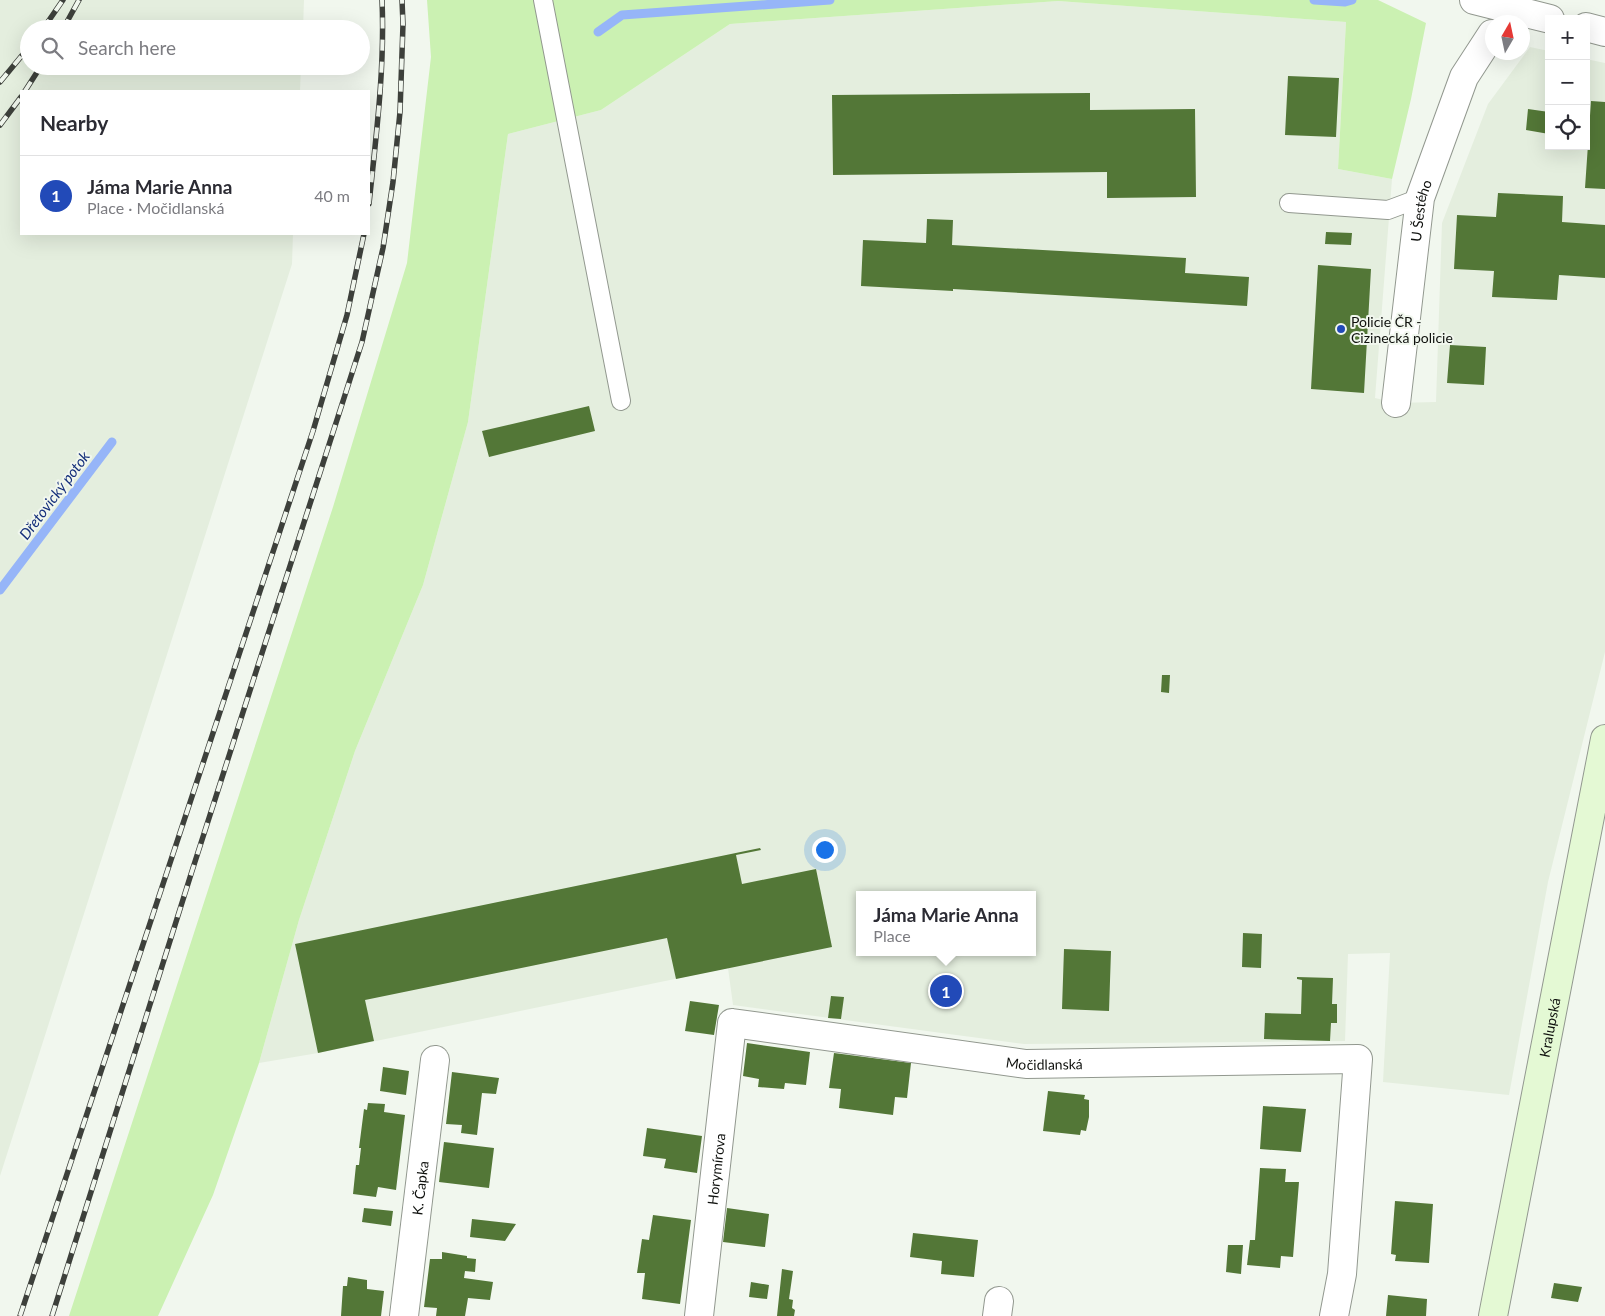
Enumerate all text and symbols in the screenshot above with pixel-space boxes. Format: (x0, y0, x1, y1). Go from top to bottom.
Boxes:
north arrow (1485, 15, 1530, 60)
map controls (1545, 15, 1590, 150)
button: + (1545, 15, 1590, 60)
search box (20, 20, 370, 75)
icon: search (38, 34, 66, 62)
text: Search here (78, 36, 176, 59)
button: − (1545, 60, 1590, 105)
button: locate (1545, 105, 1590, 150)
text: Nearby (40, 110, 108, 135)
text: Jáma Marie Anna (87, 175, 232, 198)
street label: U Šestého (1406, 177, 1435, 243)
text: 1 (51, 186, 61, 205)
text: 40 m (314, 186, 350, 205)
text: Place · Močidlanská (87, 198, 224, 217)
place label: Policie ČR - Cizinecká policie (1351, 313, 1453, 346)
marker: Policie ČR - Cizinecká policie (1335, 323, 1347, 335)
water label: Dřetovický potok (15, 447, 94, 543)
your location (812, 837, 838, 863)
popup (856, 891, 1036, 956)
text: Jáma Marie Anna (873, 903, 1019, 926)
text: Place (873, 926, 911, 945)
pin: 1 (930, 972, 962, 1010)
street label: Kralupská (1535, 996, 1563, 1059)
street label: Močidlanská (1005, 1053, 1083, 1073)
street label: Horymírova (703, 1132, 728, 1206)
street label: K. Čapka (408, 1160, 431, 1216)

